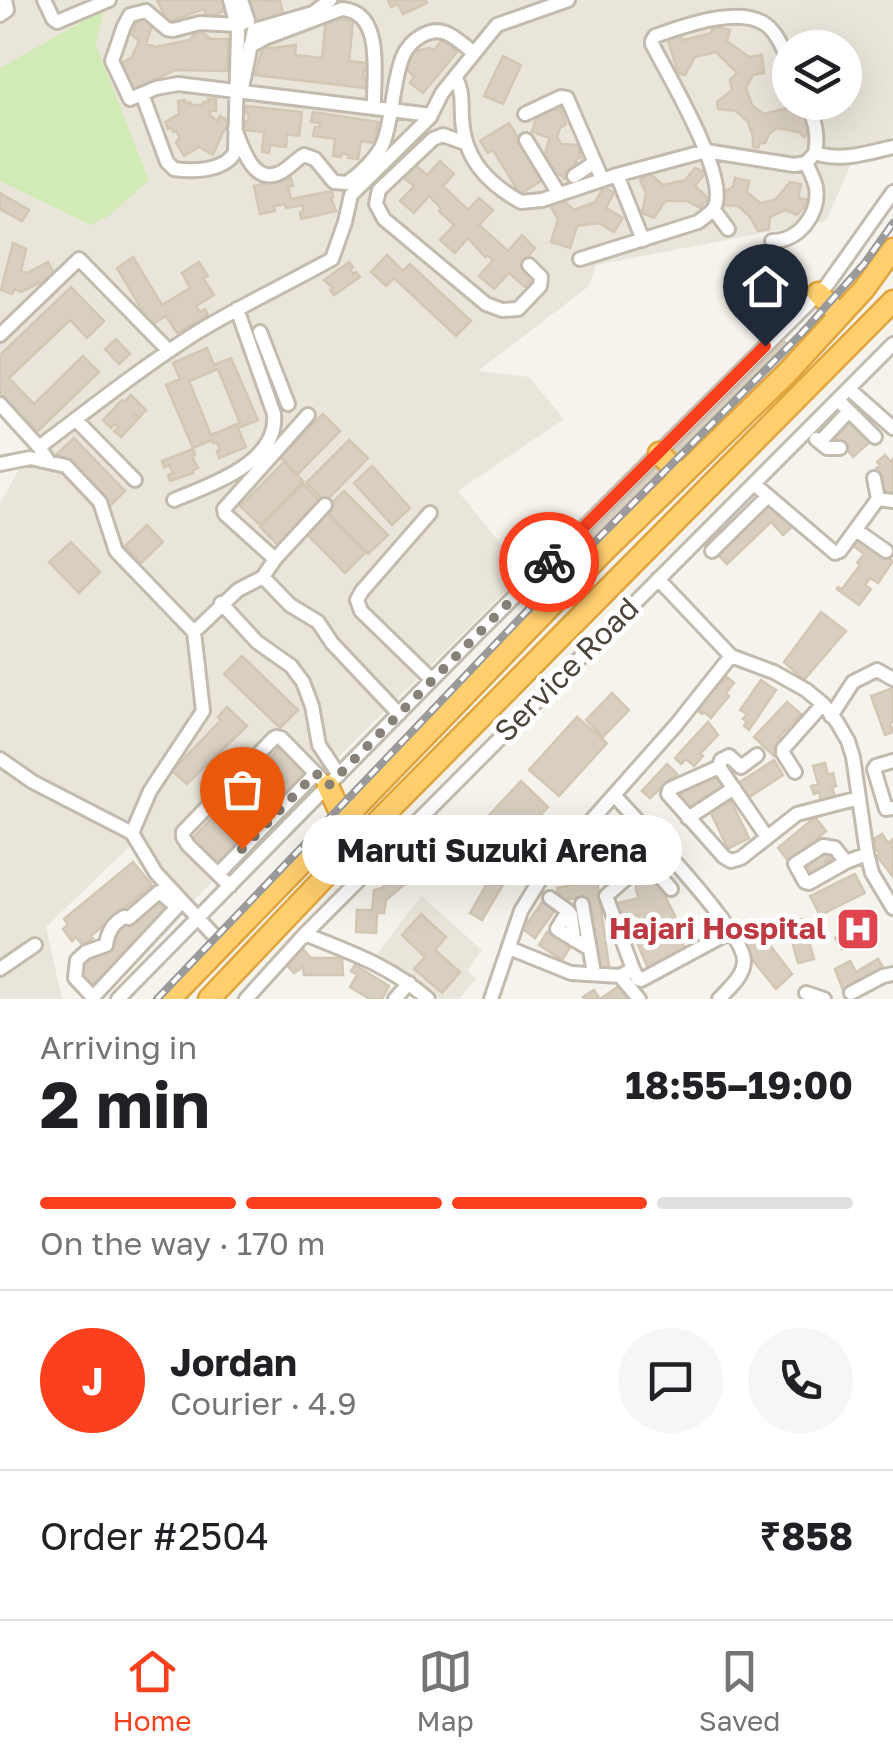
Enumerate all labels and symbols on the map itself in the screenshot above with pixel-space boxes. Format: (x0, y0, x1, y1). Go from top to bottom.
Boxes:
pin (723, 244, 808, 347)
courier (499, 512, 599, 612)
street label: Service Road (487, 590, 646, 749)
pin (200, 747, 285, 850)
callout: Maruti Suzuki Arena (302, 814, 682, 884)
hospital icon: Hajari Hospital (835, 906, 881, 952)
place label: Hajari Hospital (609, 910, 826, 946)

